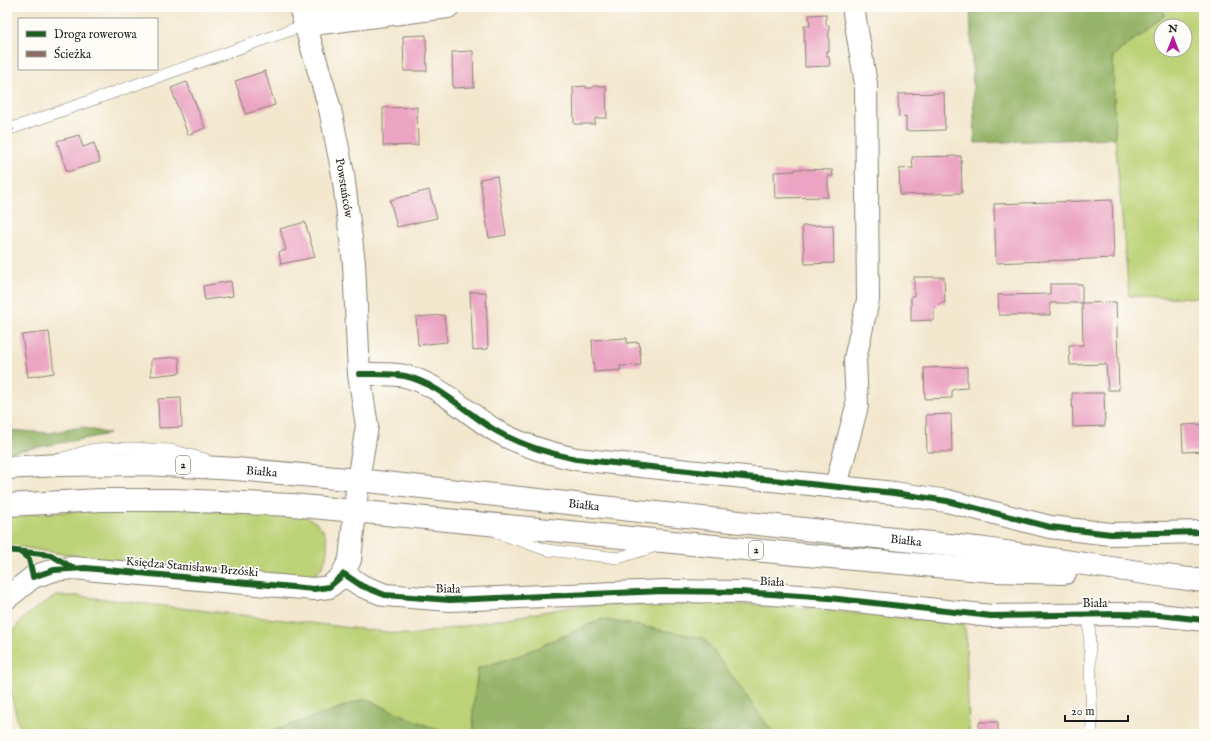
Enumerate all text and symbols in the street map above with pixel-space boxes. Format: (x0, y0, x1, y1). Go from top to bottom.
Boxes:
legend (18, 18, 158, 70)
north arrow (1153, 18, 1193, 58)
text: N (1167, 22, 1178, 36)
text: Droga rowerowa (54, 27, 138, 42)
text: Ścieżka (54, 46, 92, 62)
street label: Powstańców (332, 157, 356, 220)
road number: 2 (176, 456, 190, 474)
street label: Białka (245, 462, 279, 480)
street label: Białka (568, 496, 601, 514)
street label: Białka (890, 531, 923, 550)
road number: 2 (749, 541, 763, 559)
street label: Księdza Stanisława Brzóski (125, 554, 259, 580)
street label: Biała (759, 574, 786, 590)
street label: Biała (435, 581, 461, 597)
street label: Biała (1083, 596, 1108, 611)
scale bar (1065, 697, 1128, 723)
text: 20 m (1071, 704, 1094, 719)

